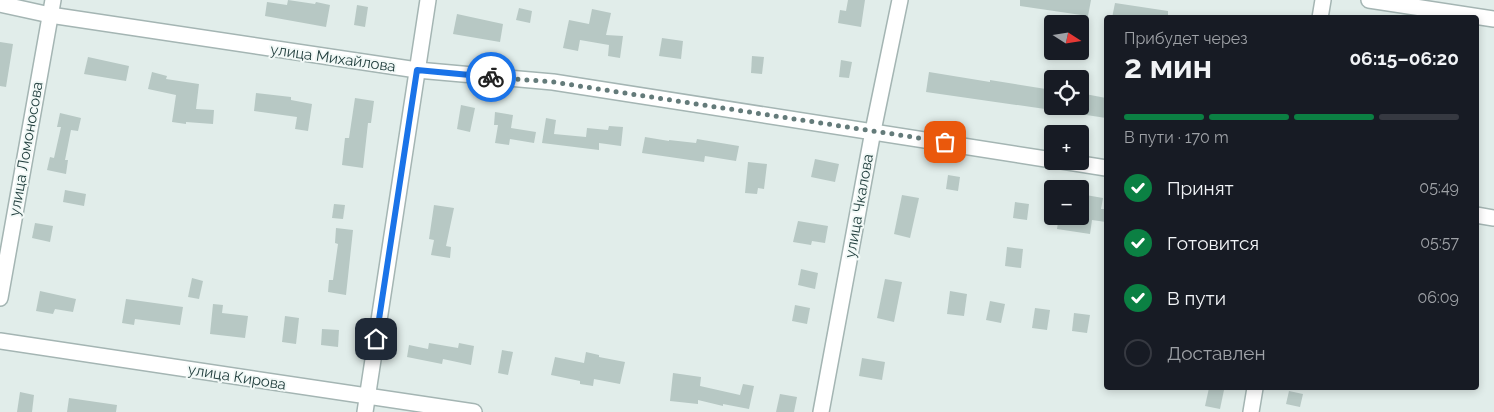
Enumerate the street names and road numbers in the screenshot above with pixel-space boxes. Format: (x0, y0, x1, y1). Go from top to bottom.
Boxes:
street label: улица Михайлова (269, 40, 397, 76)
street label: улица Ломоносова (5, 80, 47, 218)
street label: улица Чкалова (841, 152, 877, 260)
street label: улица Кирова (187, 360, 287, 394)

